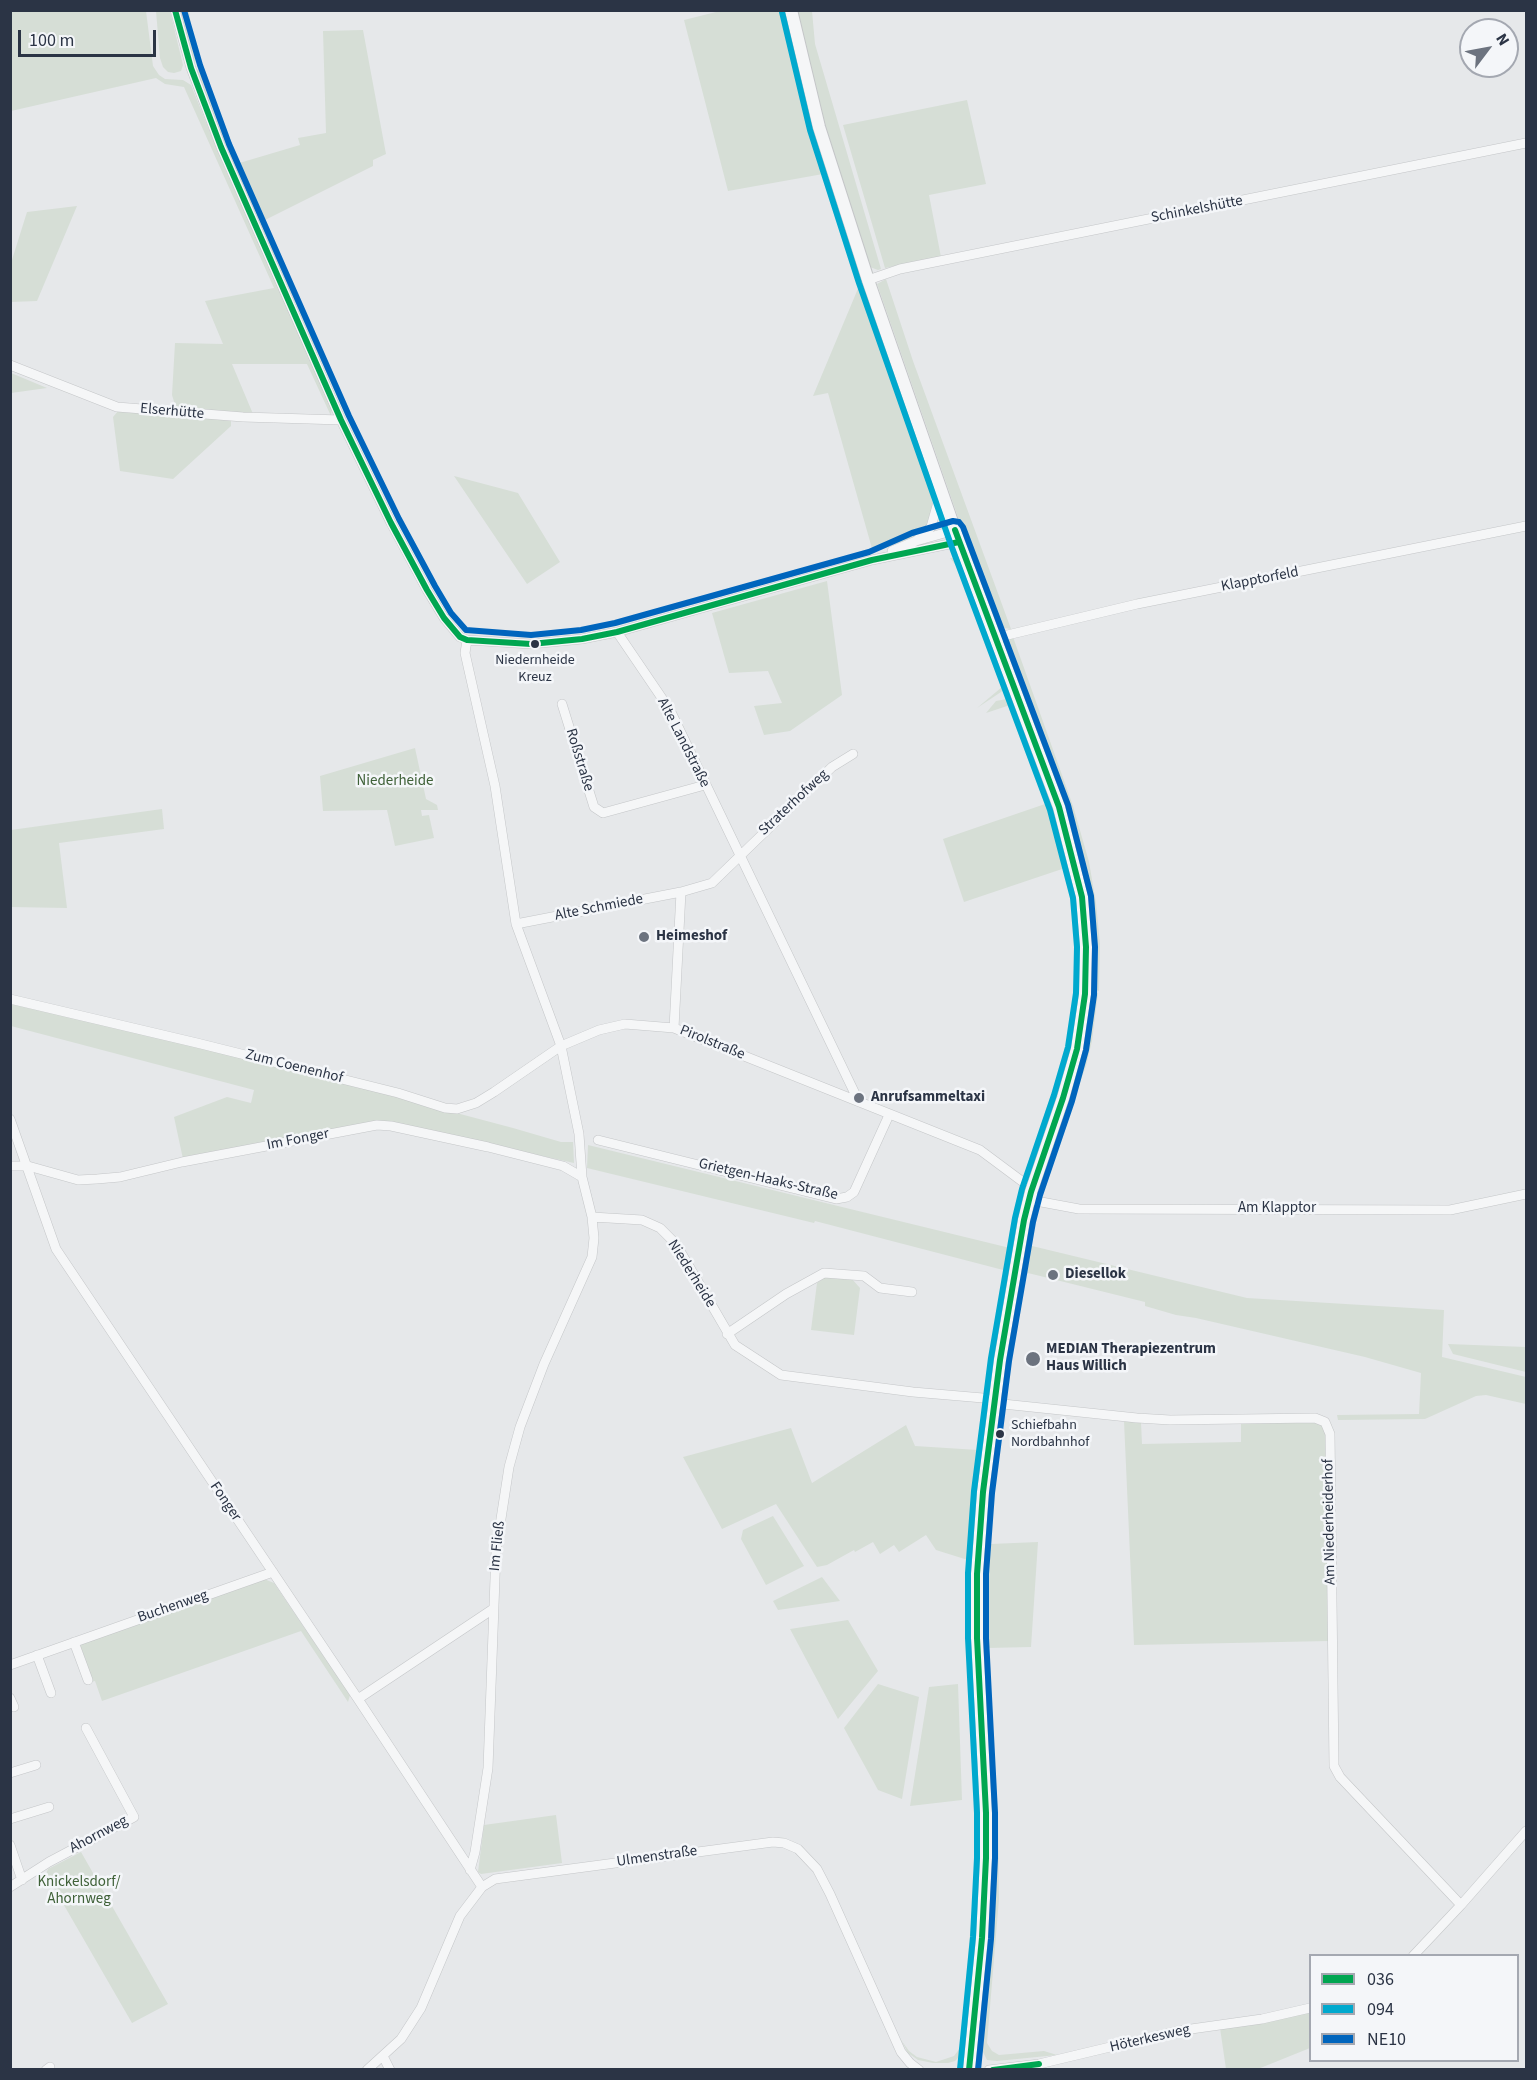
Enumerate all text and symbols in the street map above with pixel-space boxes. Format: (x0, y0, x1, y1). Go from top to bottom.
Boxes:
scale bar (21, 18, 159, 56)
north arrow (1459, 18, 1519, 78)
text: 100 m (29, 28, 74, 53)
text: N (1490, 29, 1515, 50)
street label: Schinkelshütte (1150, 192, 1244, 228)
street label: Elserhütte (139, 400, 205, 424)
street label: Klapptorfeld (1220, 564, 1300, 596)
marker: Niedernheide Kreuz (529, 638, 541, 650)
place label: Niedernheide Kreuz (495, 653, 575, 686)
street label: Alte Landstraße (653, 695, 713, 791)
street label: Roßstraße (561, 726, 597, 794)
street label: Straterhofweg (755, 766, 833, 840)
park label: Niederheide (357, 773, 433, 791)
street label: Alte Schmiede (553, 891, 645, 925)
place label: Heimeshof (656, 928, 727, 946)
marker: Heimeshof (637, 930, 651, 944)
street label: Pirolstraße (677, 1022, 747, 1064)
street label: Zum Coenenhof (243, 1046, 345, 1088)
place label: Anrufsammeltaxi (871, 1089, 985, 1107)
marker: Anrufsammeltaxi (852, 1091, 866, 1105)
street label: Im Fonger (265, 1125, 331, 1155)
street label: Grietgen-Haaks-Straße (697, 1155, 839, 1205)
street label: Am Klapptor (1238, 1200, 1316, 1218)
street label: Niederheide (663, 1237, 719, 1311)
place label: Diesellok (1065, 1266, 1126, 1284)
marker: Diesellok (1046, 1268, 1060, 1282)
place label: MEDIAN Therapiezentrum Haus Willich (1046, 1341, 1216, 1376)
marker: MEDIAN Therapiezentrum Haus Willich (1024, 1350, 1042, 1368)
place label: Schiefbahn Nordbahnhof (1011, 1418, 1089, 1450)
marker: Schiefbahn Nordbahnhof (994, 1428, 1006, 1440)
street label: Am Niederheiderhof (1320, 1459, 1340, 1585)
street label: Fonger (205, 1479, 245, 1525)
street label: Im Fließ (486, 1520, 510, 1572)
street label: Buchenweg (135, 1587, 211, 1627)
street label: Ahornweg (67, 1812, 131, 1858)
street label: Ulmenstraße (616, 1842, 698, 1872)
park label: Knickelsdorf/ Ahornweg (37, 1874, 121, 1909)
legend (1309, 1954, 1519, 2062)
text: 036 (1367, 1967, 1394, 1992)
text: 094 (1367, 1997, 1394, 2022)
street label: Höterkesweg (1108, 2021, 1192, 2057)
text: NE10 (1367, 2027, 1406, 2052)

